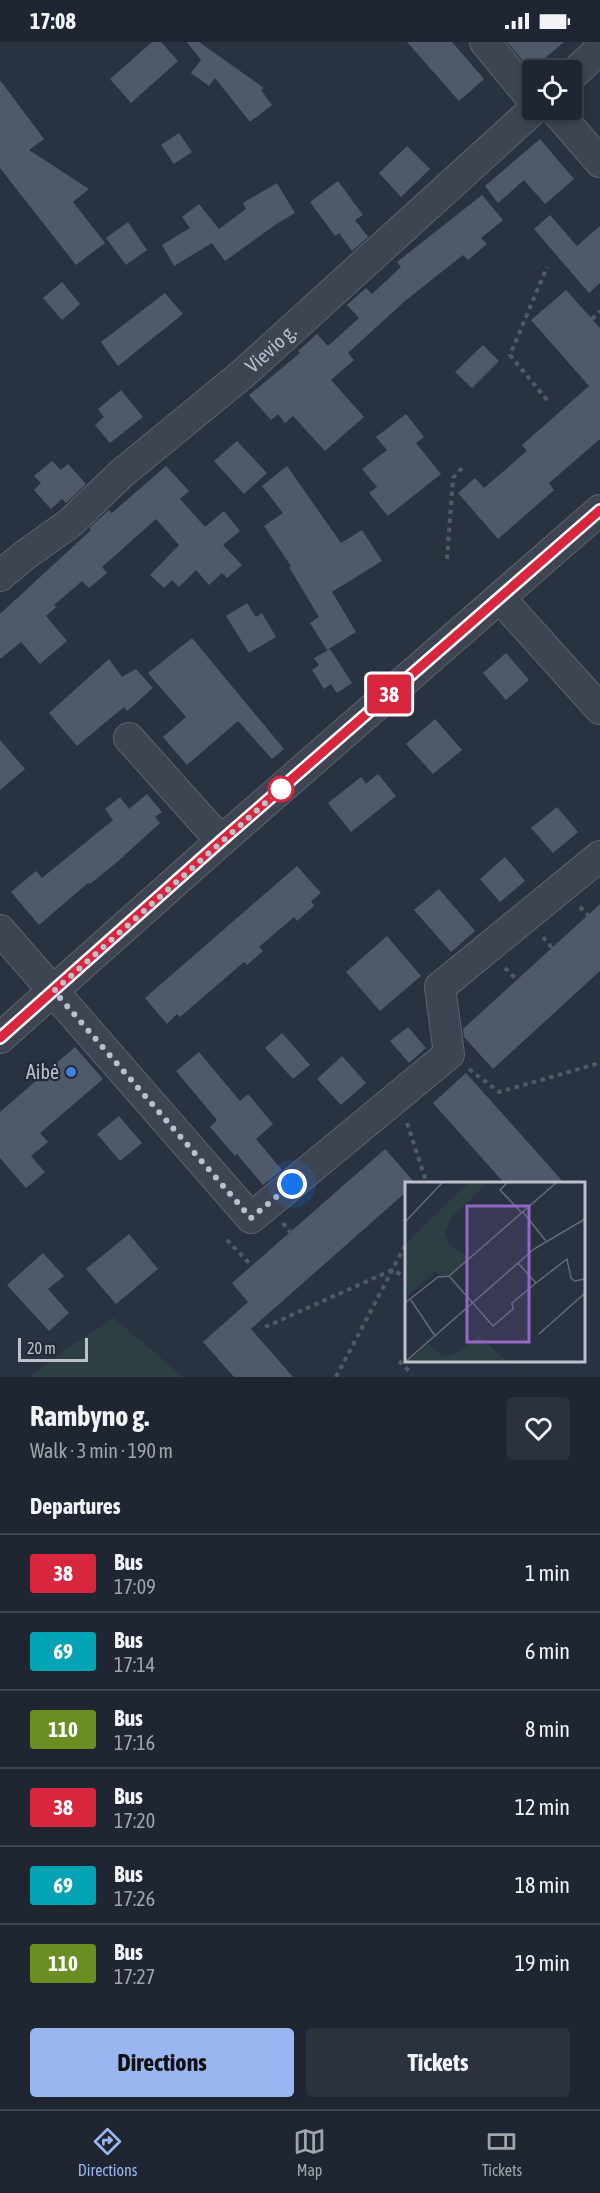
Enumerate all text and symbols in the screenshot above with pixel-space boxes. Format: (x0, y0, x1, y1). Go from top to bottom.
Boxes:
text: 17:08 (30, 8, 76, 34)
map controls (522, 60, 582, 120)
button: locate (522, 60, 582, 120)
street label: Vievio g. (240, 319, 301, 377)
line badge: 38 (362, 674, 416, 714)
text: 38 (379, 682, 399, 706)
unlabelled marker (268, 776, 294, 802)
place label: Aibė (26, 1060, 59, 1083)
marker: Aibė (64, 1065, 78, 1079)
your location (277, 1169, 307, 1199)
inset map (405, 1182, 585, 1362)
scale bar (18, 1335, 88, 1362)
text: 20 m (27, 1339, 56, 1357)
button: heart (507, 1397, 570, 1460)
text: Rambyno g. (30, 1400, 149, 1432)
text: Walk · 3 min · 190 m (30, 1439, 173, 1462)
text: Departures (30, 1493, 120, 1519)
text: Bus (114, 1549, 143, 1575)
text: 1 min (525, 1560, 570, 1586)
text: 38 (53, 1561, 73, 1585)
text: 17:09 (114, 1575, 156, 1598)
text: Bus (114, 1627, 143, 1653)
text: 6 min (525, 1638, 570, 1664)
text: 69 (53, 1639, 73, 1663)
text: 17:14 (114, 1653, 155, 1676)
text: Bus (114, 1705, 143, 1731)
text: 8 min (525, 1716, 570, 1742)
text: 110 (48, 1717, 78, 1741)
text: 17:16 (114, 1731, 155, 1754)
text: Bus (114, 1783, 143, 1809)
text: 12 min (515, 1794, 570, 1820)
text: 38 (53, 1795, 73, 1819)
text: 17:20 (114, 1809, 155, 1832)
text: Bus (114, 1861, 143, 1887)
text: 18 min (515, 1872, 570, 1898)
text: 69 (53, 1873, 73, 1897)
text: 17:26 (114, 1887, 155, 1910)
text: Bus (114, 1939, 143, 1965)
text: 19 min (515, 1950, 570, 1976)
text: 110 (48, 1951, 78, 1975)
text: 17:27 (114, 1965, 155, 1988)
button: Directions (30, 2028, 294, 2097)
button: Tickets (306, 2028, 570, 2097)
tab: Directions (78, 2125, 137, 2179)
tab: Map (293, 2125, 326, 2179)
tab: Tickets (482, 2125, 522, 2179)

